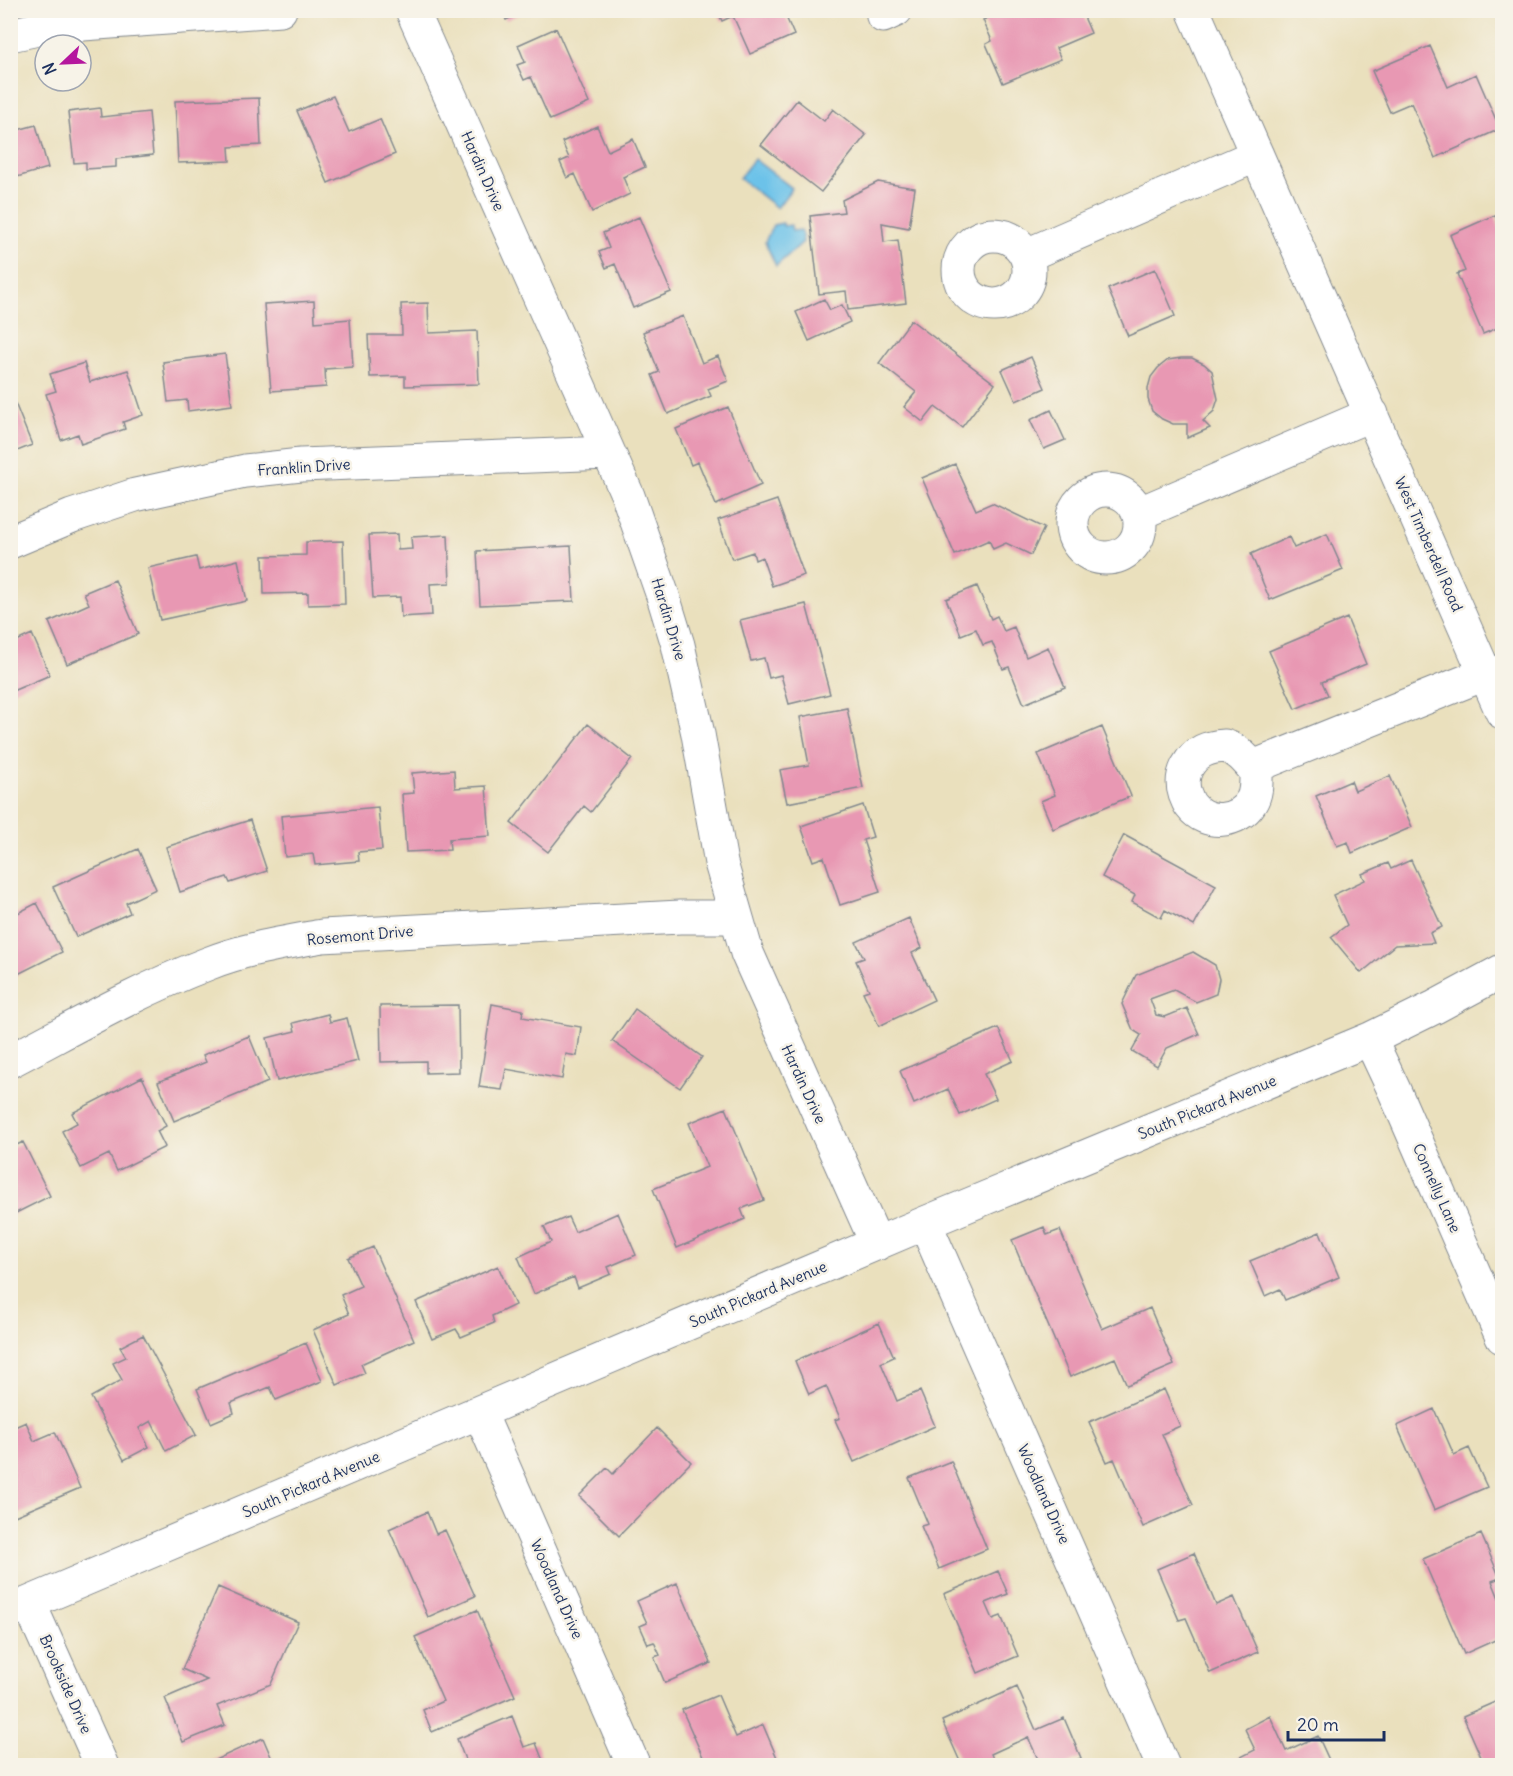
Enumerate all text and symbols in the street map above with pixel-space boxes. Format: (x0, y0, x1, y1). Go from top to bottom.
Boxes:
north arrow (33, 33, 93, 93)
text: N (38, 60, 61, 78)
street label: Hardin Drive (457, 128, 509, 214)
street label: Franklin Drive (257, 454, 351, 480)
street label: West Timberdell Road (1391, 474, 1467, 615)
street label: Hardin Drive (647, 575, 691, 663)
street label: Rosemont Drive (306, 921, 414, 949)
street label: Hardin Drive (777, 1041, 831, 1127)
street label: South Pickard Avenue (1135, 1071, 1279, 1143)
street label: Connelly Lane (1409, 1140, 1465, 1236)
street label: South Pickard Avenue (686, 1256, 830, 1332)
street label: Woodland Drive (1014, 1441, 1074, 1547)
street label: South Pickard Avenue (239, 1446, 383, 1522)
street label: Woodland Drive (527, 1536, 587, 1642)
street label: Brookside Drive (36, 1632, 96, 1736)
scale bar (1288, 1704, 1384, 1742)
text: 20 m (1297, 1713, 1339, 1736)

